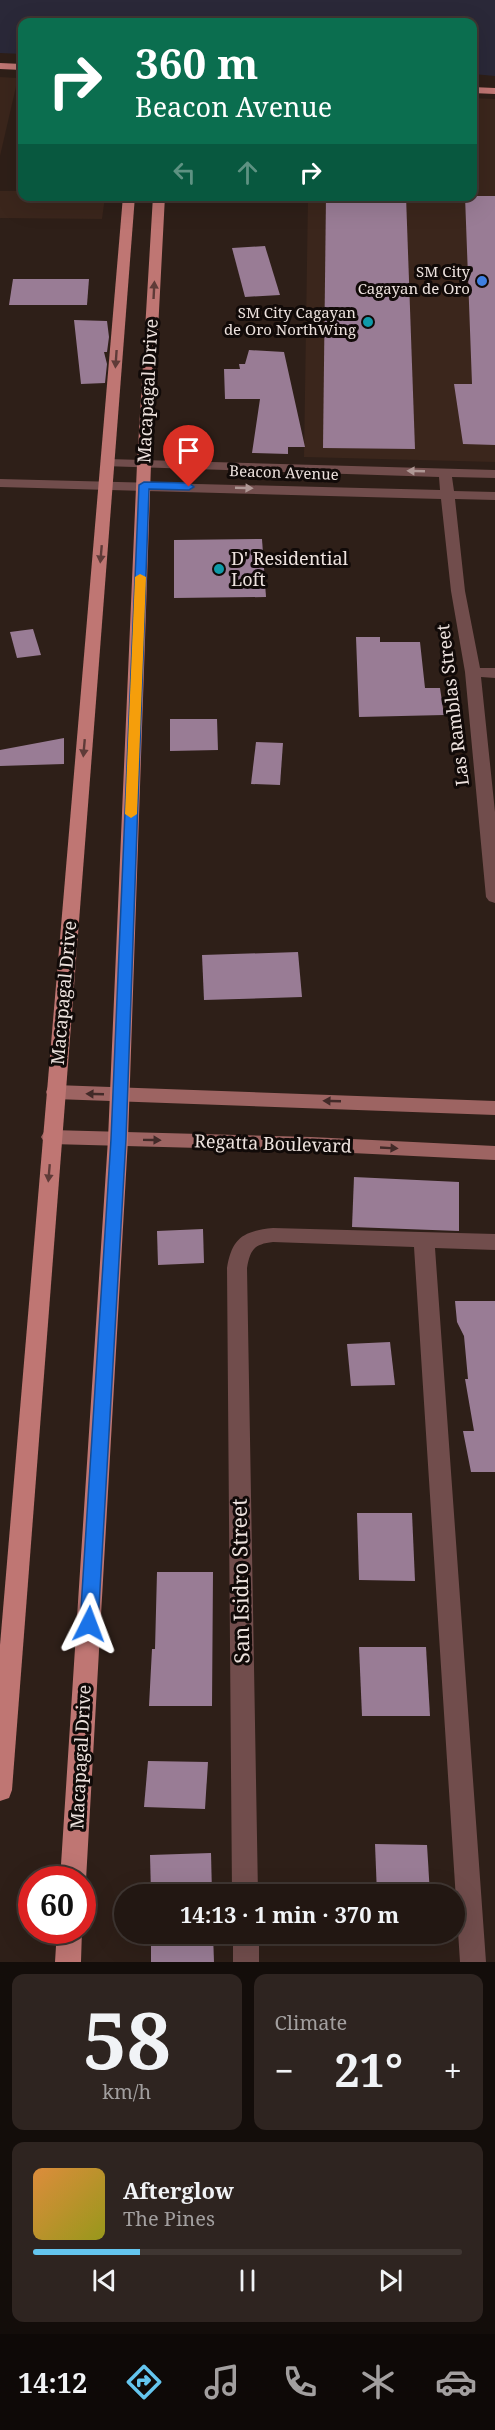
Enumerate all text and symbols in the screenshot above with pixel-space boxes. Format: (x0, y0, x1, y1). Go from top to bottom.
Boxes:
text: 360 m (135, 34, 259, 91)
icon: right (36, 42, 114, 120)
text: Beacon Avenue (135, 88, 332, 125)
icon: left (168, 156, 201, 189)
icon: ahead (231, 156, 264, 189)
icon: right (294, 156, 327, 189)
place label: SM City Cagayan de Oro (358, 261, 471, 298)
marker: SM City Cagayan de Oro (475, 274, 489, 288)
one-way arrow (149, 281, 158, 300)
place label: SM City Cagayan de Oro NorthWing (224, 302, 356, 339)
marker: SM City Cagayan de Oro NorthWing (361, 315, 375, 329)
street label: Macapagal Drive (131, 318, 163, 464)
one-way arrow (111, 350, 121, 369)
pin (163, 425, 214, 487)
icon: arrive (172, 434, 205, 467)
street label: Beacon Avenue (229, 460, 339, 484)
one-way arrow (406, 467, 425, 476)
one-way arrow (235, 484, 254, 493)
one-way arrow (96, 544, 106, 563)
place label: D' Residential Loft (231, 546, 349, 591)
marker: D' Residential Loft (212, 562, 226, 576)
street label: Las Ramblas Street (430, 623, 474, 787)
one-way arrow (79, 739, 89, 758)
street label: Macapagal Drive (45, 920, 81, 1066)
one-way arrow (85, 1089, 104, 1098)
one-way arrow (322, 1097, 341, 1106)
street label: Regatta Boulevard (194, 1128, 352, 1158)
one-way arrow (142, 1135, 161, 1145)
one-way arrow (379, 1143, 398, 1152)
one-way arrow (44, 1163, 53, 1182)
street label: San Isidro Street (225, 1498, 255, 1664)
position arrow (57, 1592, 121, 1656)
street label: Macapagal Drive (64, 1684, 96, 1830)
speed limit sign: 60 (18, 1866, 96, 1944)
text: 14:13 · 1 min · 370 m (180, 1899, 399, 1929)
text: 58 (83, 1986, 171, 2092)
text: Climate (275, 2009, 347, 2036)
text: 21° (334, 2039, 403, 2100)
text: − (275, 2048, 294, 2093)
text: + (444, 2048, 462, 2093)
text: km/h (102, 2078, 151, 2105)
text: Afterglow (123, 2175, 234, 2205)
text: The Pines (123, 2205, 215, 2232)
icon: previous (88, 2264, 121, 2297)
icon: pause (231, 2264, 264, 2297)
icon: next (374, 2264, 407, 2297)
icon: directions (123, 2361, 165, 2403)
icon: music (201, 2361, 243, 2403)
icon: phone (279, 2361, 321, 2403)
icon: climate (357, 2361, 399, 2403)
icon: car (435, 2361, 477, 2403)
text: 14:12 (18, 2364, 87, 2401)

